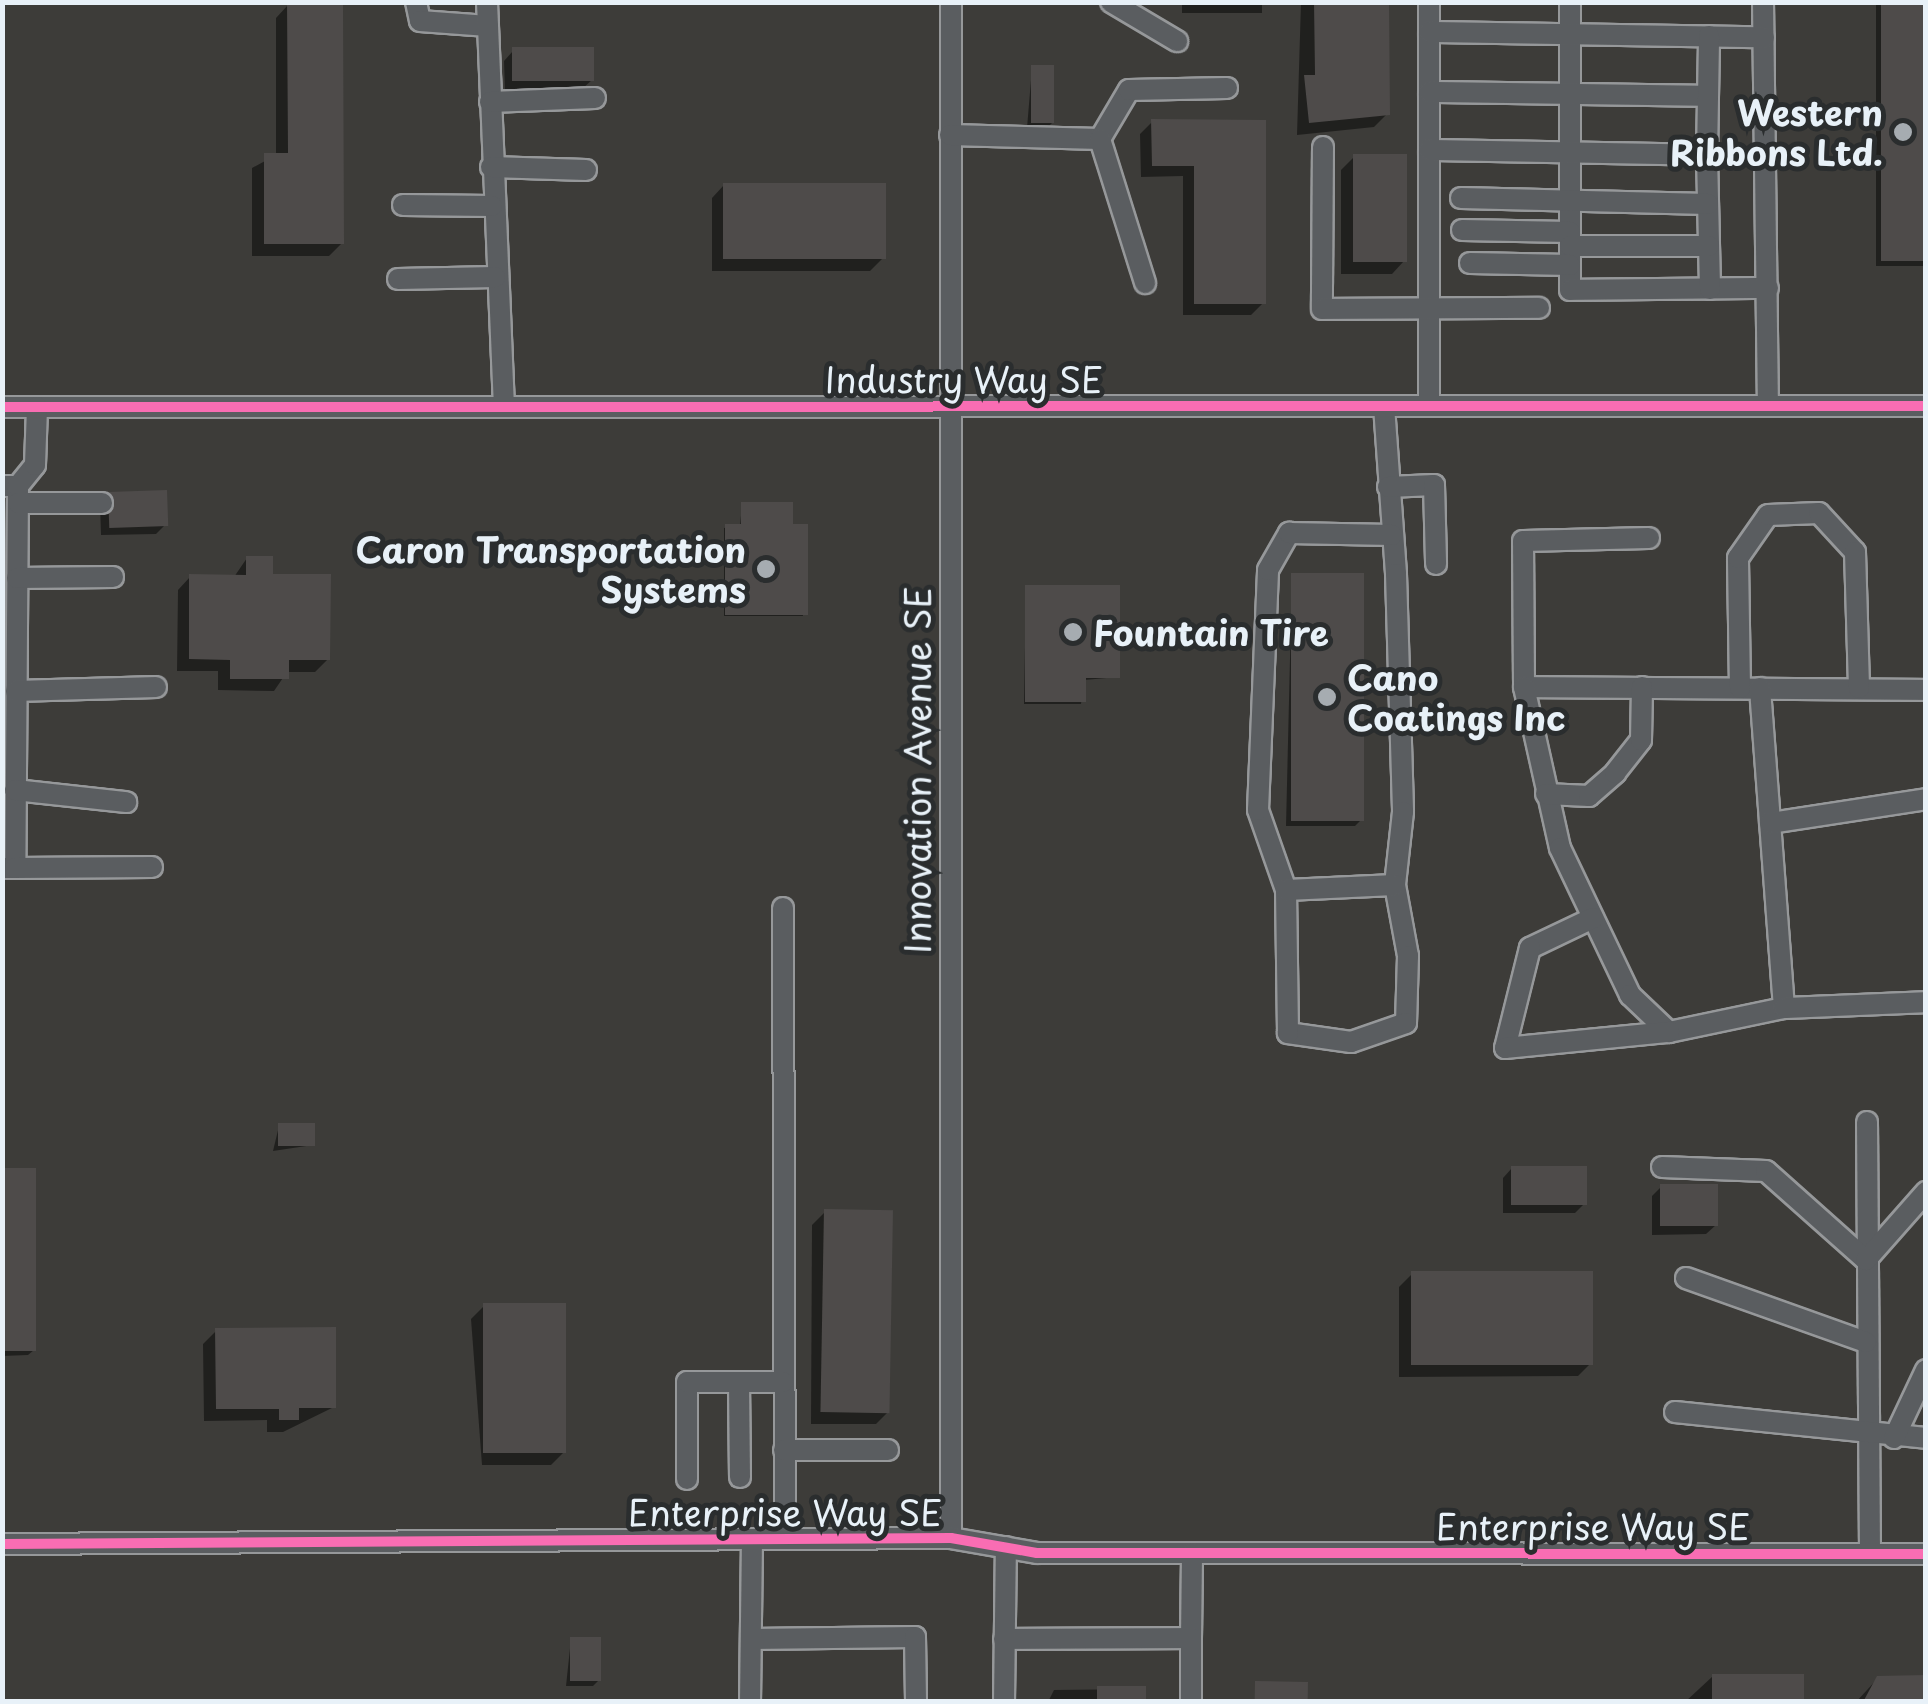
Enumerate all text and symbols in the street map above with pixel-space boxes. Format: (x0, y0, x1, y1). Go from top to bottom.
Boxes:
place label: Western Ribbons Ltd. (1670, 91, 1883, 173)
marker: Western Ribbons Ltd. (1892, 121, 1914, 143)
street label: Industry Way SE (824, 358, 1104, 400)
place label: Caron Transportation Systems (354, 528, 746, 610)
marker: Caron Transportation Systems (755, 558, 777, 580)
street label: Innovation Avenue SE (896, 588, 938, 952)
place label: Fountain Tire (1093, 611, 1330, 653)
marker: Fountain Tire (1062, 621, 1084, 643)
place label: Cano Coatings Inc (1347, 656, 1568, 738)
marker: Cano Coatings Inc (1316, 686, 1338, 708)
street label: Enterprise Way SE (628, 1491, 942, 1533)
street label: Enterprise Way SE (1436, 1505, 1750, 1547)

